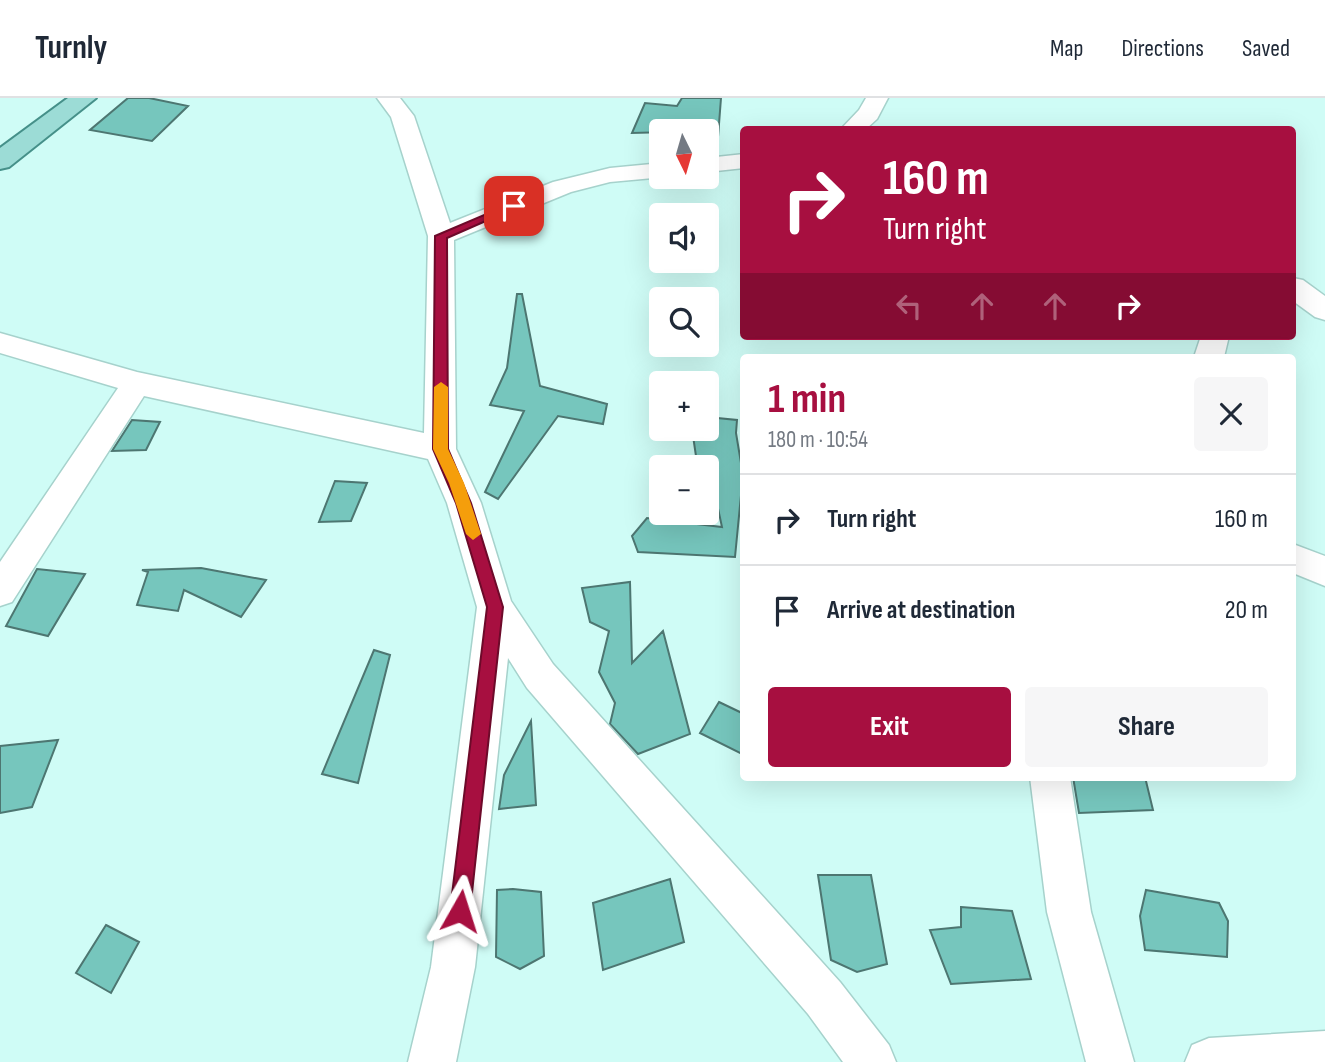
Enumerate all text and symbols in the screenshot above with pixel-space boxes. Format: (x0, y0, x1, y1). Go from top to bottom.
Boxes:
text: Turnly (35, 28, 107, 68)
text: Map (1050, 34, 1083, 63)
text: Directions (1121, 34, 1204, 63)
text: Saved (1242, 34, 1290, 63)
north arrow (649, 119, 719, 189)
map controls (649, 119, 719, 525)
text: 160 m (883, 150, 989, 209)
icon: right (768, 154, 859, 245)
pin (484, 176, 544, 236)
icon: arrive (495, 187, 533, 225)
button: sound (649, 203, 719, 273)
text: Turn right (883, 210, 987, 249)
button: search (649, 287, 719, 357)
icon: left (890, 287, 928, 325)
icon: ahead (963, 287, 1001, 325)
icon: ahead (1036, 287, 1074, 325)
icon: right (1109, 287, 1147, 325)
button: + (649, 371, 719, 441)
text: 1 min (768, 374, 846, 425)
button: close (1194, 377, 1268, 451)
text: 180 m · 10:54 (768, 426, 868, 454)
button: − (649, 455, 719, 525)
icon: right (768, 501, 806, 539)
text: Turn right (827, 504, 916, 535)
text: 160 m (1215, 504, 1268, 535)
icon: arrive (768, 592, 806, 630)
text: Arrive at destination (827, 595, 1015, 626)
text: 20 m (1225, 595, 1268, 626)
button: Exit (768, 687, 1011, 767)
button: Share (1025, 687, 1268, 767)
position arrow (423, 874, 497, 948)

